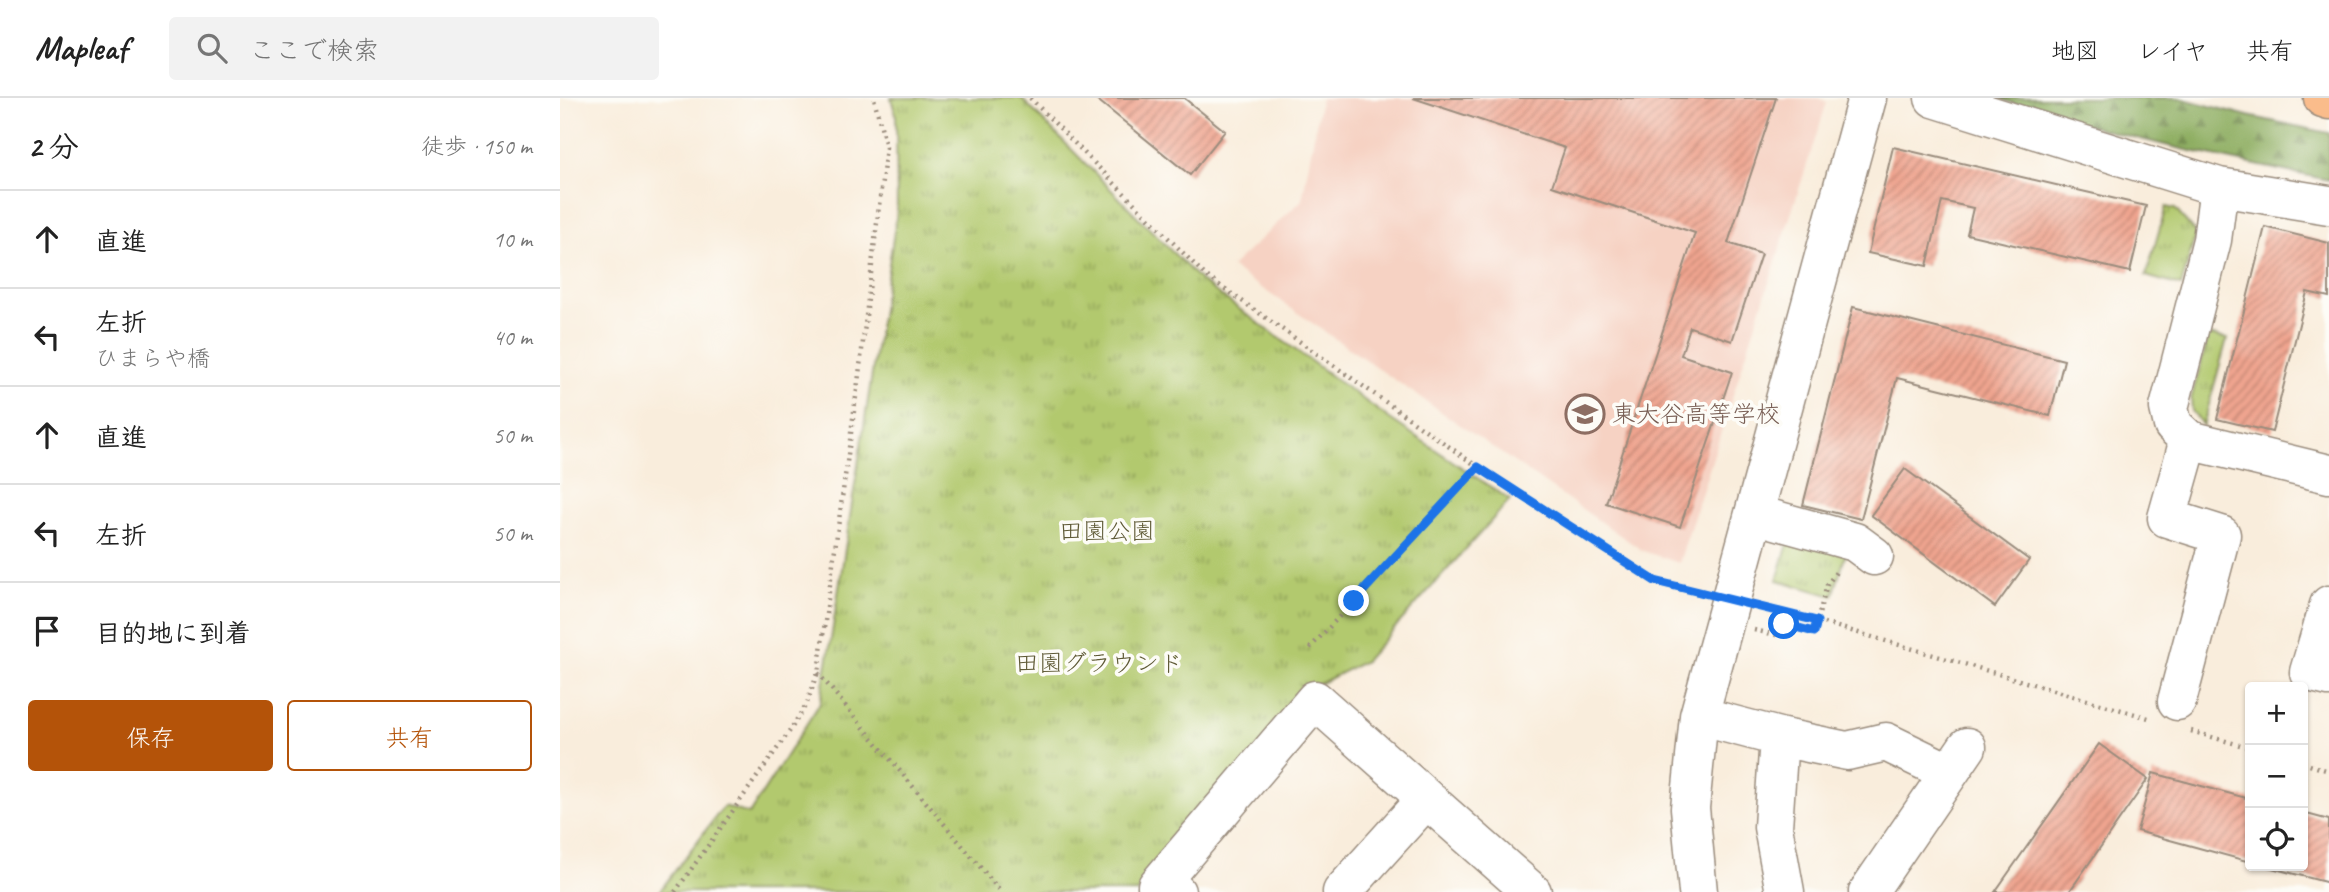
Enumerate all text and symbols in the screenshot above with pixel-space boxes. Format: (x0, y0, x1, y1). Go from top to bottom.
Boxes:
search box (169, 17, 659, 80)
text: Mapleaf (35, 27, 127, 69)
icon: search (193, 29, 231, 67)
text: ここで検索 (249, 34, 379, 67)
text: 地図 (2051, 36, 2099, 66)
text: レイヤ (2137, 36, 2208, 66)
text: 共有 (2246, 36, 2294, 66)
text: 2 分 (28, 128, 79, 166)
text: 徒歩 · 150 m (421, 132, 532, 161)
icon: ahead (28, 220, 66, 258)
text: 直進 (95, 225, 147, 258)
text: 10 m (493, 225, 532, 254)
text: 左折 (95, 306, 147, 339)
icon: left (28, 318, 66, 356)
text: 40 m (493, 323, 532, 352)
text: ひまらや橋 (95, 344, 210, 373)
school or university icon: 東大谷高等学校 (1564, 393, 1606, 435)
place label: 東大谷高等学校 (1612, 399, 1780, 429)
icon: ahead (28, 416, 66, 454)
text: 直進 (95, 421, 147, 454)
text: 50 m (493, 421, 532, 450)
icon: left (28, 514, 66, 552)
park label: 田園公園 (1059, 516, 1155, 546)
text: 左折 (95, 519, 147, 552)
text: 50 m (493, 519, 532, 548)
route end (1338, 585, 1369, 616)
route start (1768, 608, 1799, 639)
icon: arrive (28, 612, 66, 650)
text: 目的地に到着 (95, 617, 251, 650)
park label: 田園グラウンド (1015, 648, 1183, 678)
map controls (2245, 682, 2308, 871)
button: + (2245, 682, 2308, 745)
button: 保存 (28, 700, 273, 771)
button: 共有 (287, 700, 532, 771)
button: − (2245, 745, 2308, 808)
button: locate (2245, 808, 2308, 871)

